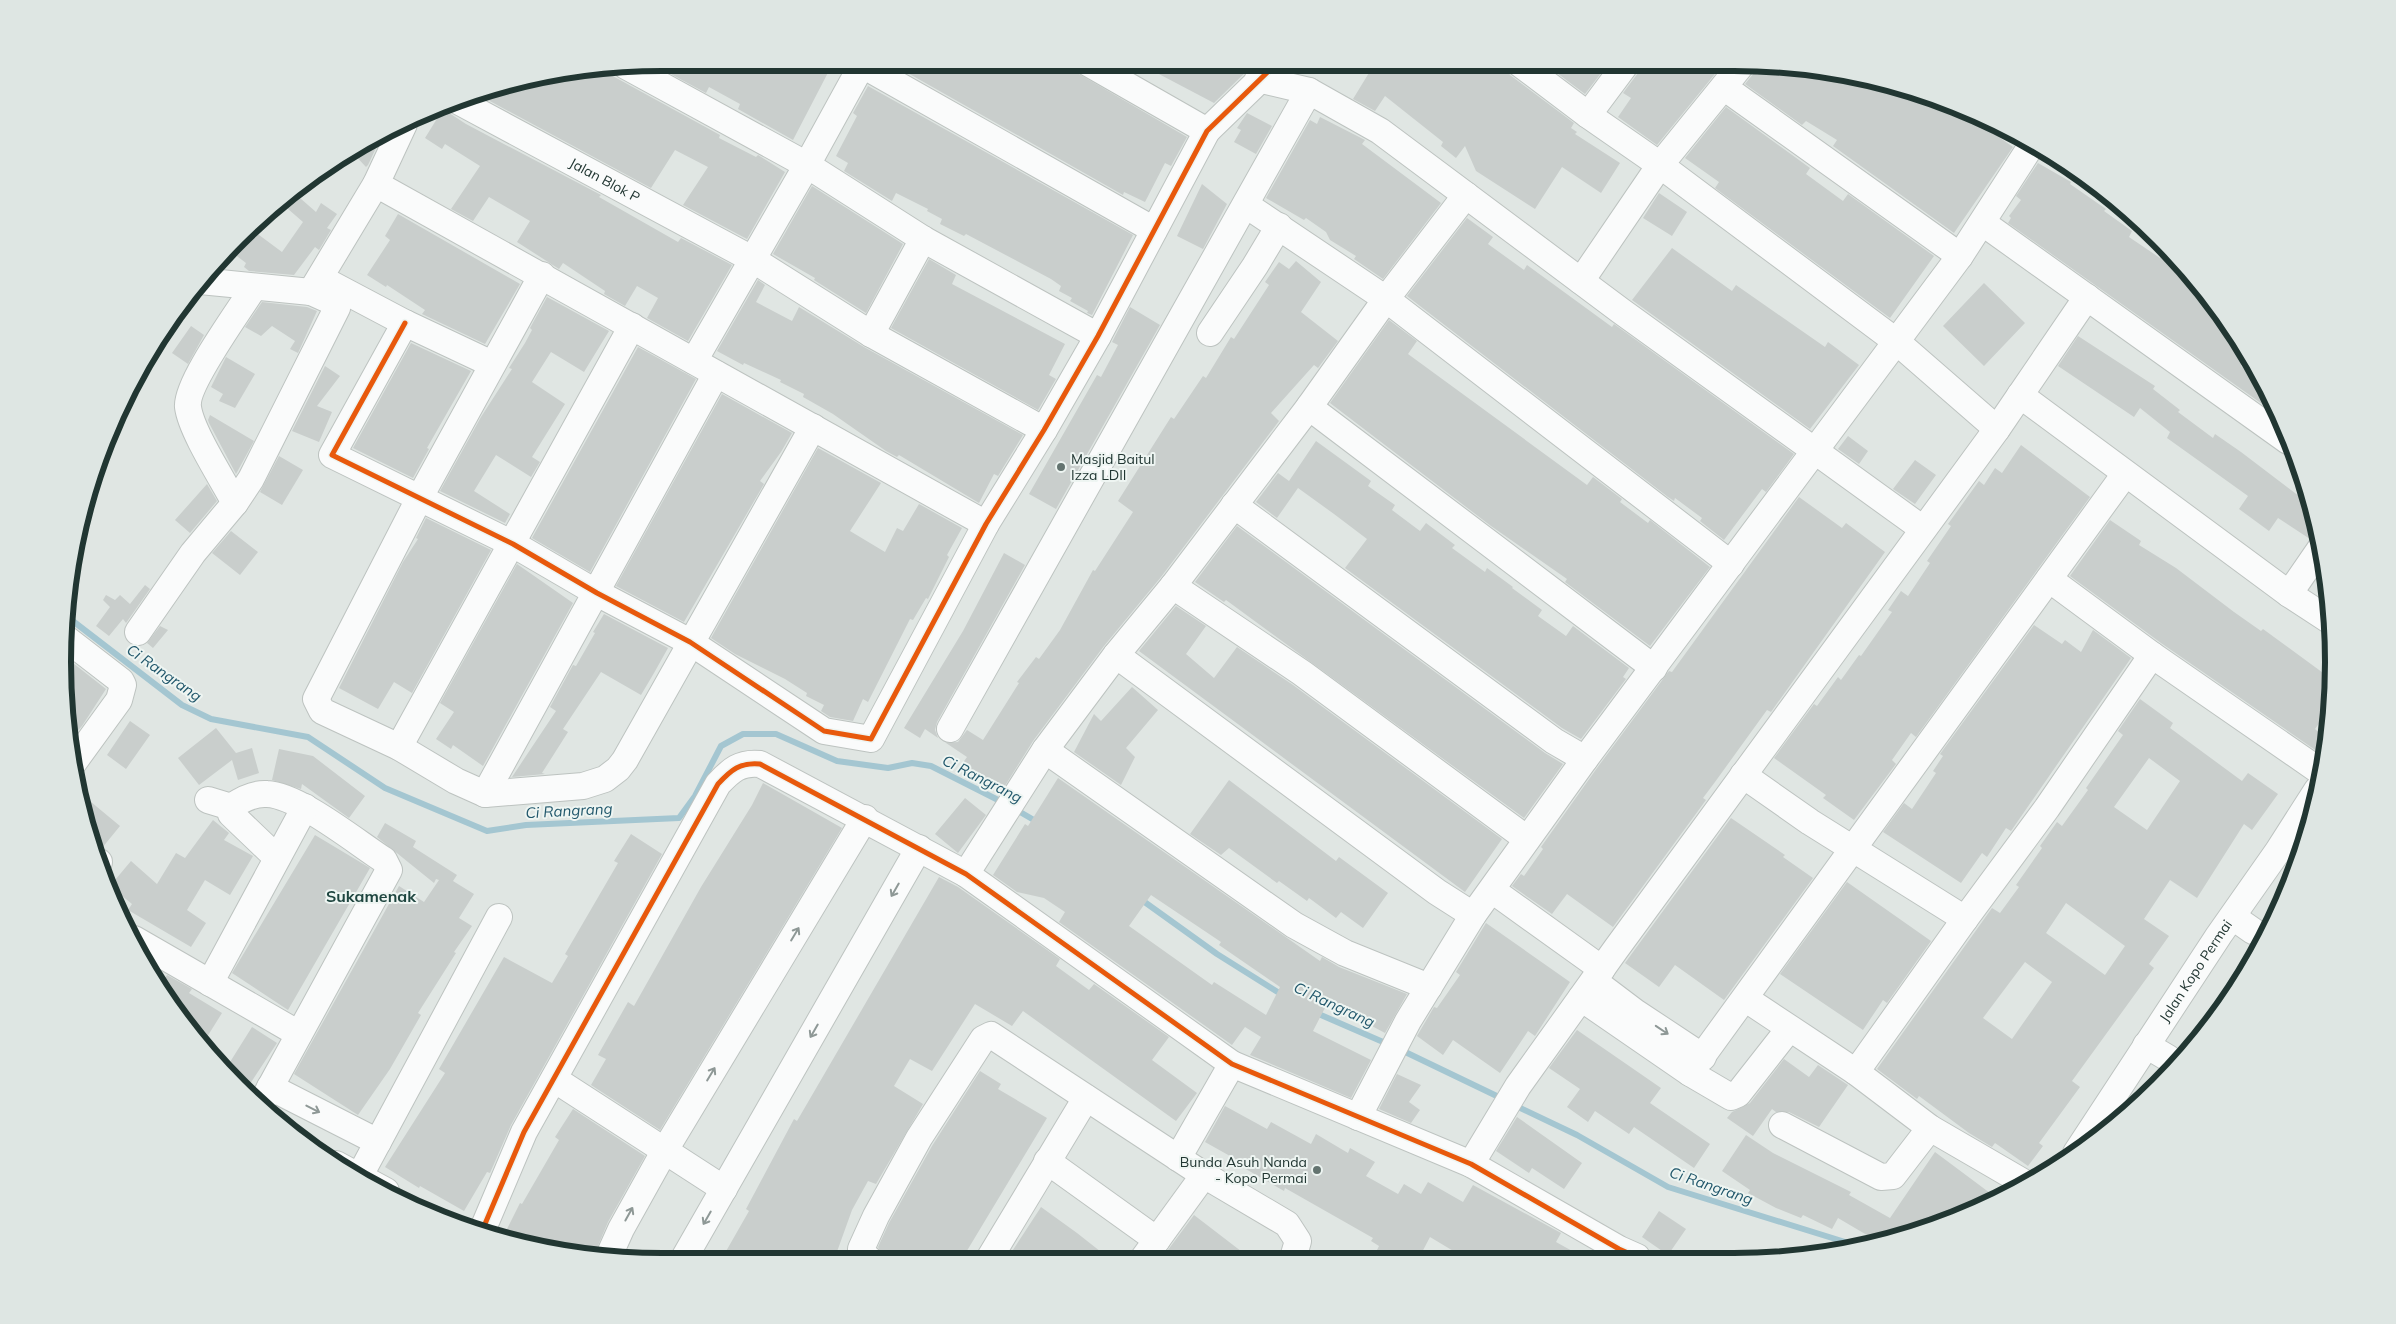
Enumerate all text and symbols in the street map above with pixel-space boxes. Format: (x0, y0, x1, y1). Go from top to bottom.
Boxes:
street label: Jalan Blok P (566, 154, 643, 206)
place label: Masjid Baitul Izza LDII (1071, 450, 1155, 484)
marker: Masjid Baitul Izza LDII (1055, 461, 1067, 473)
water label: Ci Rangrang (123, 640, 205, 705)
water label: Ci Rangrang (939, 750, 1025, 807)
water label: Ci Rangrang (525, 799, 613, 822)
one-way arrow (890, 882, 900, 897)
district label: Sukamenak (326, 886, 417, 906)
street label: Jalan Kopo Permai (2155, 916, 2236, 1025)
one-way arrow (791, 928, 801, 942)
water label: Ci Rangrang (1291, 978, 1378, 1032)
one-way arrow (809, 1023, 819, 1038)
one-way arrow (1655, 1025, 1669, 1035)
one-way arrow (707, 1067, 717, 1081)
one-way arrow (306, 1104, 321, 1114)
place label: Bunda Asuh Nanda - Kopo Permai (1180, 1153, 1307, 1187)
water label: Ci Rangrang (1667, 1162, 1755, 1209)
marker: Bunda Asuh Nanda - Kopo Permai (1311, 1164, 1323, 1176)
one-way arrow (625, 1207, 635, 1222)
one-way arrow (702, 1210, 712, 1224)

